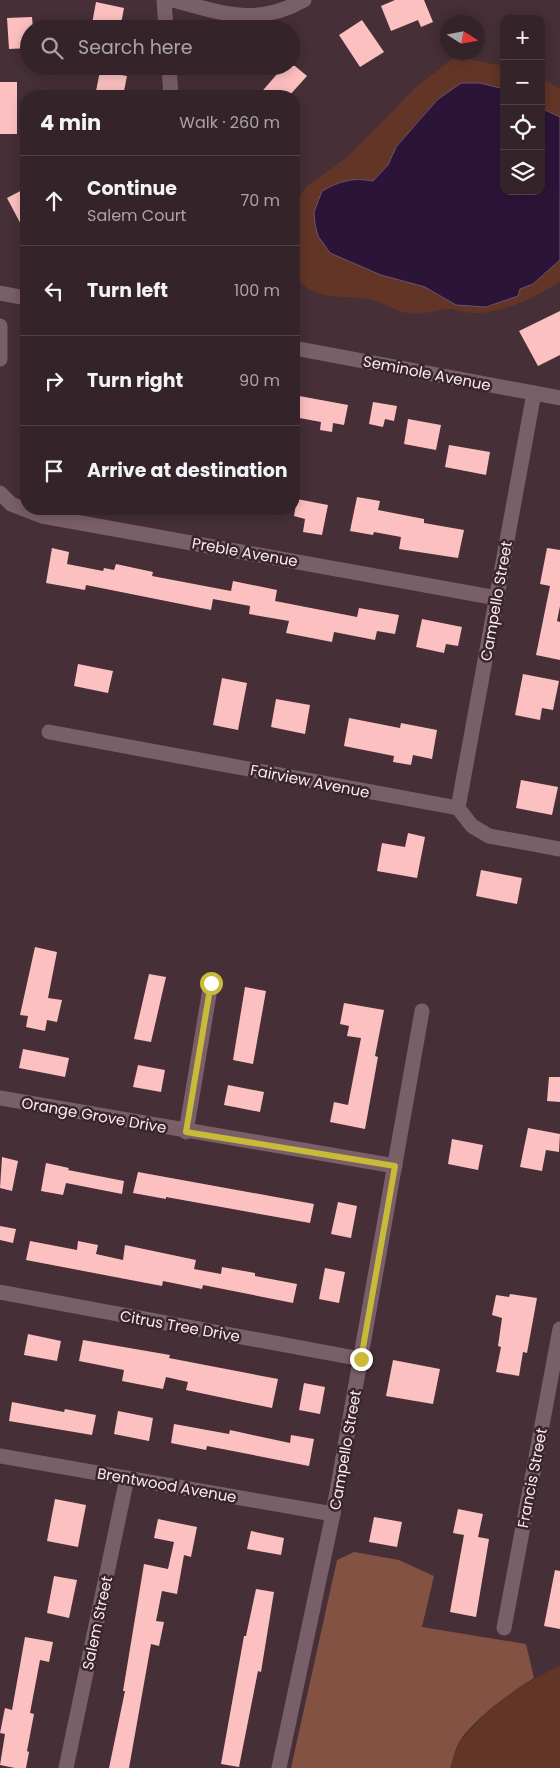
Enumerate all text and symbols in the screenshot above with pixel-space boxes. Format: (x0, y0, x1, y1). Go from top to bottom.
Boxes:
north arrow (440, 15, 485, 60)
map controls (500, 15, 545, 195)
button: + (500, 15, 545, 60)
search box (20, 20, 300, 75)
icon: search (38, 34, 66, 62)
text: Search here (78, 34, 192, 61)
button: − (500, 60, 545, 105)
button: locate (500, 105, 545, 150)
text: 4 min (40, 108, 101, 137)
text: Walk · 260 m (179, 111, 280, 134)
button: layers (500, 150, 545, 195)
text: Continue (87, 175, 177, 202)
icon: ahead (40, 187, 68, 215)
text: 70 m (240, 189, 280, 212)
text: Salem Court (87, 204, 186, 227)
icon: left (40, 277, 68, 305)
text: Turn left (87, 277, 168, 304)
text: 100 m (234, 279, 280, 302)
street label: Seminole Avenue (361, 350, 493, 396)
icon: right (40, 367, 68, 395)
text: Turn right (87, 367, 183, 394)
text: 90 m (239, 369, 280, 392)
icon: arrive (40, 457, 68, 485)
text: Arrive at destination (87, 457, 288, 484)
street label: Preble Avenue (190, 532, 300, 572)
street label: Campello Street (475, 539, 517, 663)
street label: Fairview Avenue (249, 759, 371, 803)
route start (200, 972, 223, 995)
street label: Orange Grove Drive (20, 1092, 168, 1138)
street label: Citrus Tree Drive (118, 1305, 242, 1347)
route end (350, 1348, 373, 1371)
street label: Campello Street (324, 1388, 366, 1512)
street label: Francis Street (512, 1426, 552, 1530)
street label: Brentwood Avenue (96, 1462, 238, 1508)
street label: Salem Street (77, 1574, 117, 1672)

